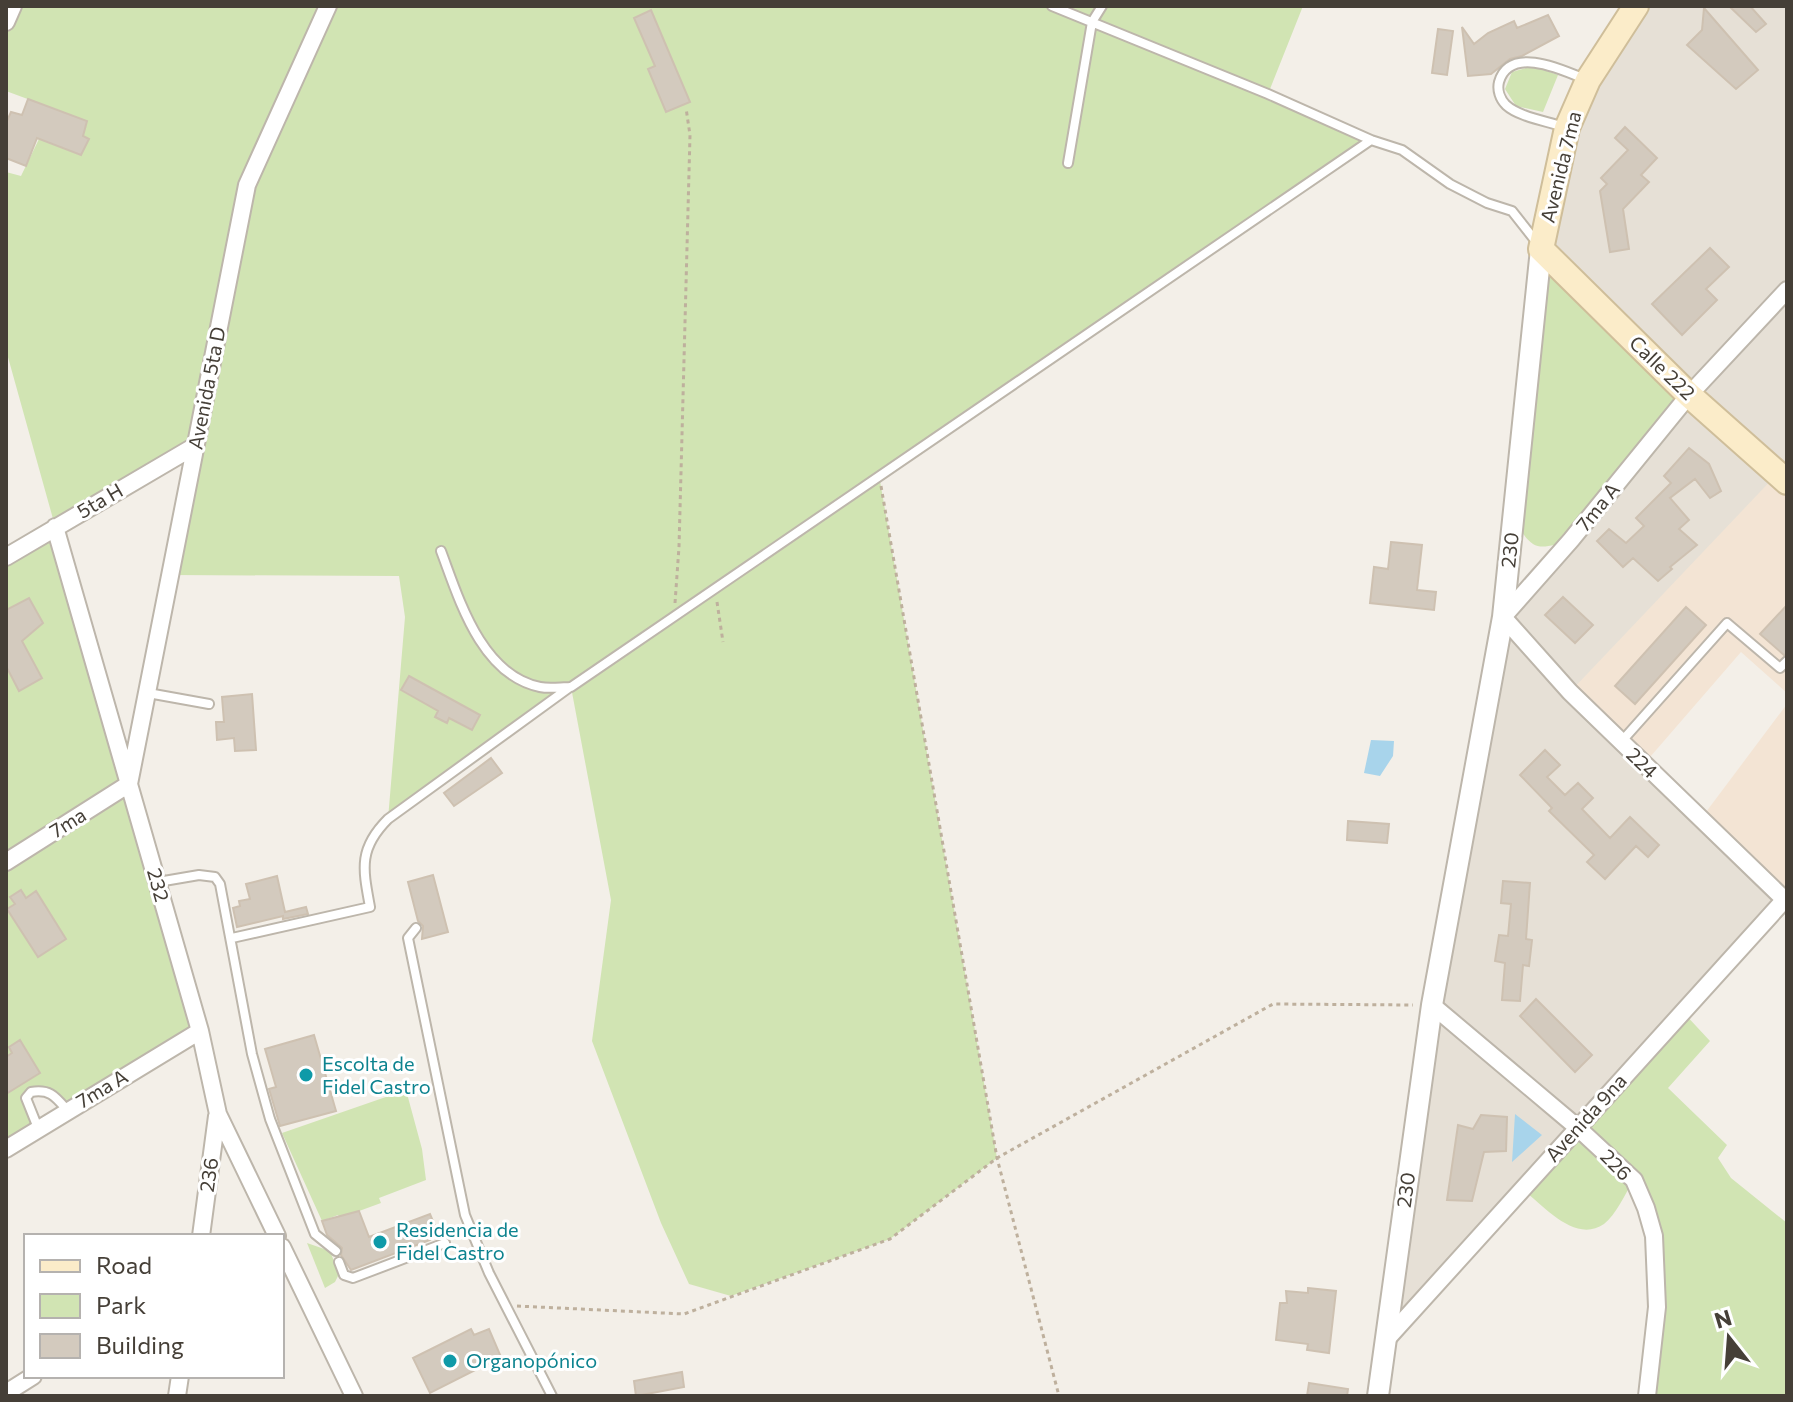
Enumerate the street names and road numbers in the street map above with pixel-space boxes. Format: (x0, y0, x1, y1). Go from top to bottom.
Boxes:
street label: Avenida 7ma (1535, 109, 1585, 225)
street label: Avenida 5ta D (182, 324, 230, 451)
street label: Calle 222 (1625, 330, 1701, 404)
street label: 5ta H (72, 477, 127, 523)
street label: 7ma A (1570, 477, 1624, 536)
street label: 230 (1495, 531, 1523, 569)
street label: 224 (1622, 742, 1663, 783)
street label: 7ma (45, 802, 90, 842)
street label: 232 (143, 865, 175, 904)
street label: 7ma A (71, 1063, 132, 1113)
street label: Avenida 9na (1540, 1068, 1631, 1166)
street label: 226 (1596, 1144, 1637, 1185)
street label: 236 (194, 1156, 222, 1194)
street label: 230 (1391, 1171, 1419, 1209)

